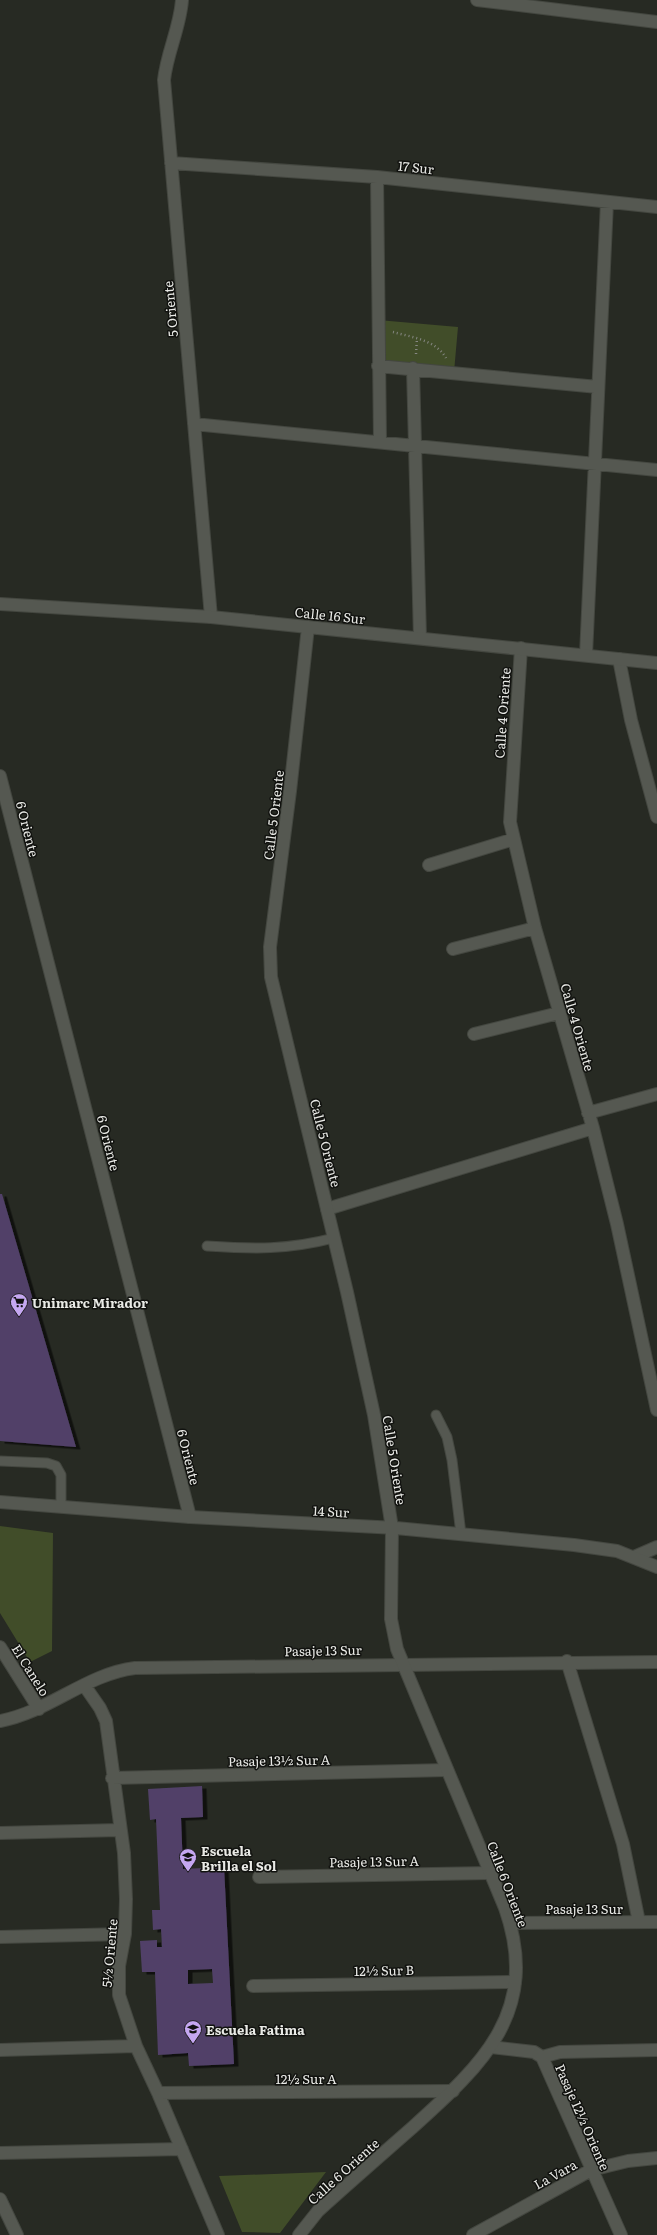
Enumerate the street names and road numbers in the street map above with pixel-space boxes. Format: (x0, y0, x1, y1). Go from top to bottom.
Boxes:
street label: 17 Sur (397, 156, 436, 178)
street label: 5 Oriente (158, 280, 182, 338)
street label: Calle 16 Sur (294, 602, 367, 628)
street label: Calle 4 Oriente (489, 667, 515, 759)
street label: Calle 5 Oriente (258, 769, 288, 861)
street label: 6 Oriente (12, 799, 44, 859)
street label: Calle 4 Oriente (556, 981, 600, 1073)
street label: Calle 5 Oriente (306, 1097, 346, 1189)
street label: 6 Oriente (93, 1113, 125, 1173)
street label: Calle 5 Oriente (379, 1414, 411, 1506)
street label: 6 Oriente (173, 1427, 205, 1487)
street label: 14 Sur (312, 1501, 351, 1521)
street label: El Canelo (8, 1640, 55, 1700)
street label: Pasaje 13 Sur (284, 1640, 363, 1660)
street label: Pasaje 13½ Sur A (228, 1750, 331, 1770)
street label: Calle 6 Oriente (483, 1838, 533, 1930)
street label: Pasaje 13 Sur A (329, 1851, 420, 1871)
street label: Pasaje 13 Sur (545, 1899, 624, 1918)
street label: 5½ Oriente (97, 1918, 121, 1988)
street label: 12½ Sur B (354, 1960, 415, 1980)
street label: Pasaje 12½ Oriente (551, 2061, 615, 2174)
street label: 12½ Sur A (275, 2069, 337, 2088)
street label: Calle 6 Oriente (303, 2133, 383, 2208)
street label: La Vara (530, 2154, 580, 2194)

